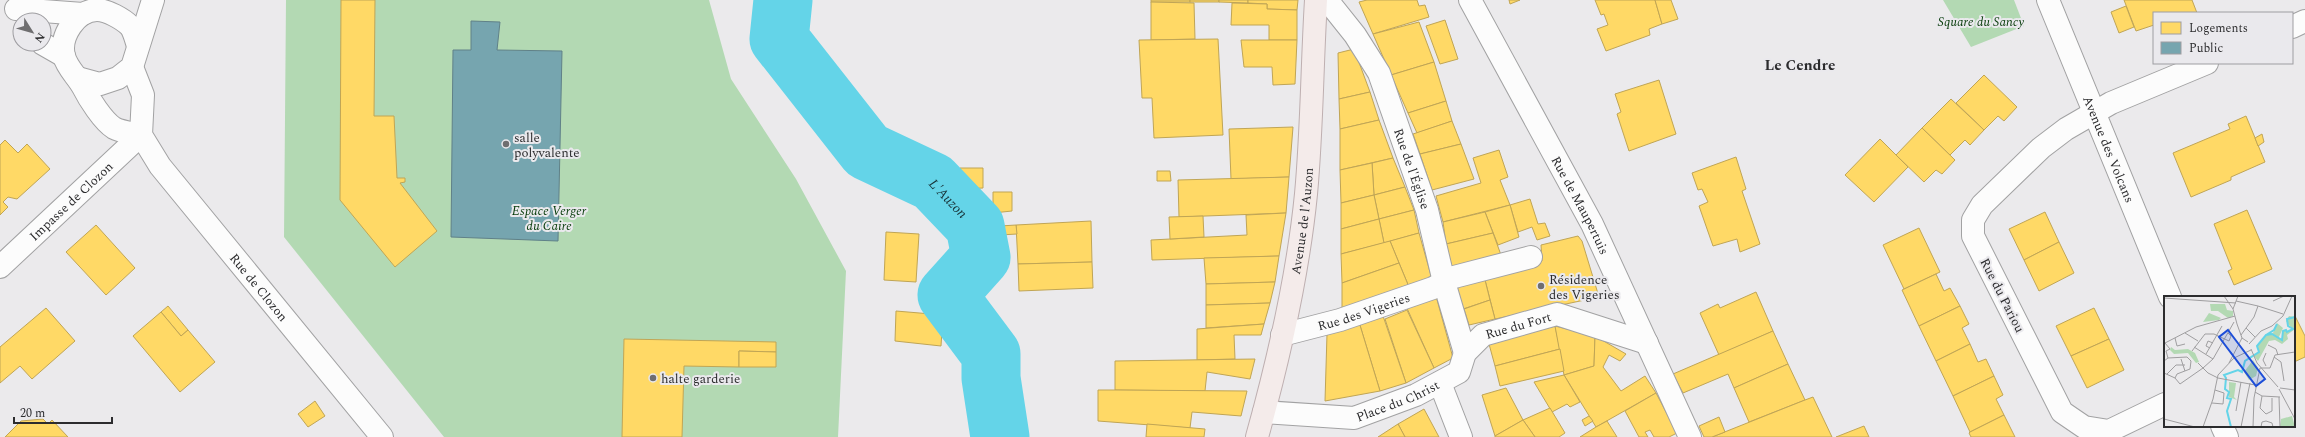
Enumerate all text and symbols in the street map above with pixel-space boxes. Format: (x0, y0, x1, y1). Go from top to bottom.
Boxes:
north arrow (12, 12, 52, 52)
park label: Square du Sancy (1938, 12, 2024, 32)
legend (2153, 12, 2293, 64)
text: Logements (2189, 19, 2248, 38)
text: N (30, 29, 49, 46)
text: Public (2189, 39, 2223, 58)
district label: Le Cendre (1765, 54, 1835, 77)
street label: Avenue des Volcans (2077, 93, 2139, 206)
street label: Rue de l'Église (1388, 126, 1435, 212)
place label: salle polyvalente (514, 128, 580, 163)
marker: salle polyvalente (501, 139, 511, 149)
street label: Rue de Maupertuis (1546, 152, 1614, 258)
street label: Impasse de Clozon (25, 157, 118, 246)
street label: Avenue de l'Auzon (1286, 166, 1319, 276)
water label: L'Auzon (924, 174, 973, 224)
park label: Espace Verger du Caire (512, 201, 587, 236)
street label: Rue de Clozon (224, 249, 293, 327)
street label: Rue du Pariou (1975, 255, 2029, 336)
place label: Résidence des Vigeries (1549, 270, 1620, 305)
marker: Résidence des Vigeries (1536, 281, 1546, 291)
street label: Rue des Vigeries (1316, 288, 1413, 336)
inset map (2164, 296, 2295, 427)
street label: Rue du Fort (1483, 307, 1554, 345)
place label: halte garderie (661, 369, 740, 389)
marker: halte garderie (648, 373, 658, 383)
street label: Place du Christ (1353, 375, 1444, 427)
scale bar (14, 399, 112, 425)
text: 20 m (20, 404, 45, 423)

